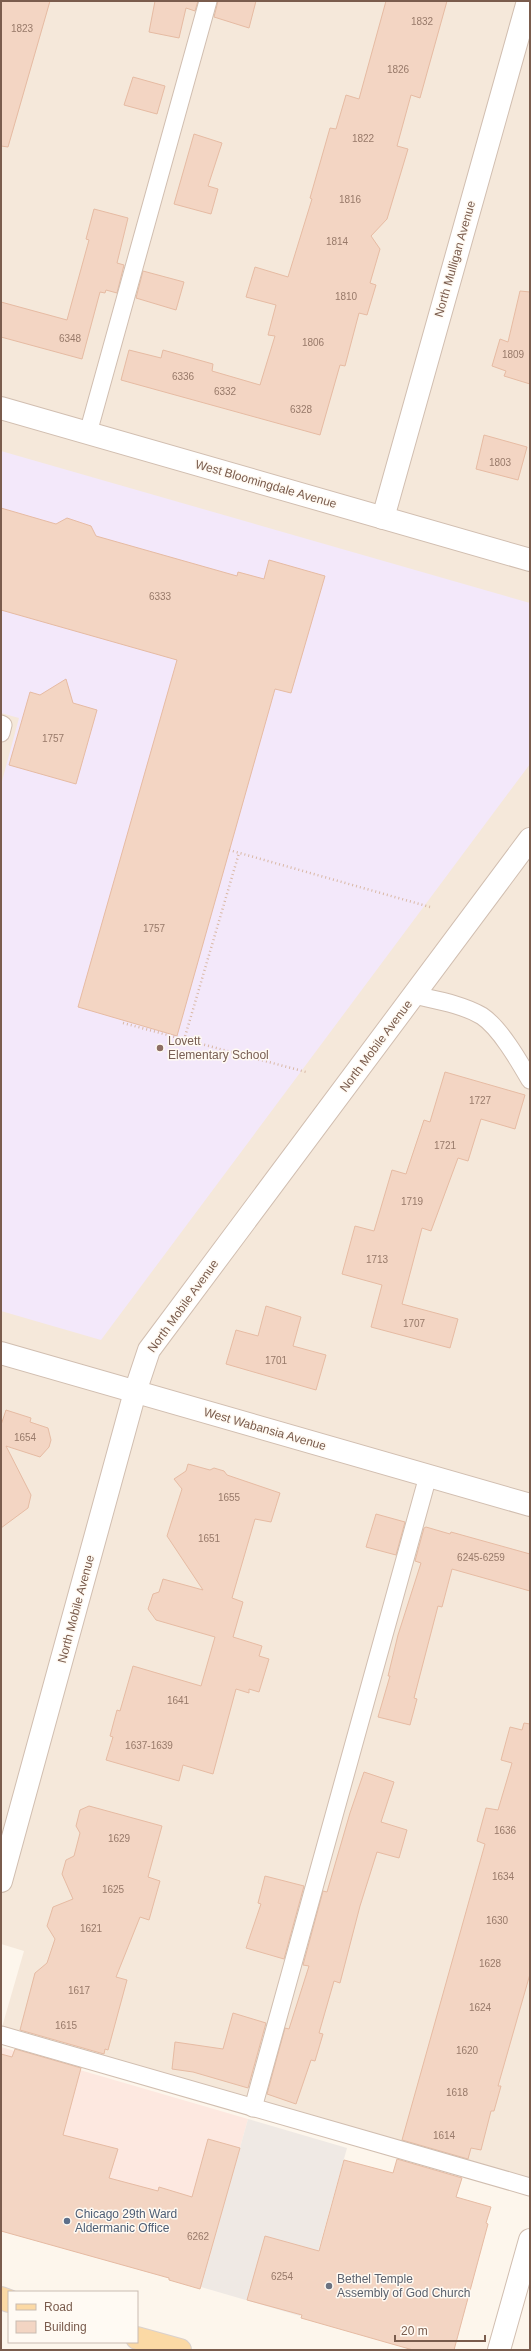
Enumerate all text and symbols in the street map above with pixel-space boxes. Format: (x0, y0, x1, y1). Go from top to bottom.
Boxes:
house number: 1832 (411, 16, 434, 27)
house number: 1823 (11, 23, 34, 34)
house number: 1826 (387, 64, 410, 75)
house number: 1822 (352, 133, 375, 144)
house number: 1816 (339, 194, 362, 205)
street label: North Mulligan Avenue (432, 199, 478, 319)
house number: 1814 (326, 236, 349, 247)
house number: 1810 (335, 291, 358, 302)
house number: 6348 (59, 333, 82, 344)
house number: 1806 (302, 337, 325, 348)
house number: 1809 (502, 349, 525, 360)
house number: 6336 (172, 371, 195, 382)
house number: 6332 (214, 386, 237, 397)
house number: 6328 (290, 404, 313, 415)
street label: West Bloomingdale Avenue (194, 457, 339, 511)
house number: 1803 (489, 457, 512, 468)
house number: 6333 (149, 591, 172, 602)
house number: 1757 (42, 733, 65, 744)
house number: 1757 (143, 923, 166, 934)
street label: North Mobile Avenue (337, 997, 415, 1095)
place label: Lovett Elementary School (168, 1034, 269, 1062)
marker: Lovett Elementary School (155, 1043, 165, 1053)
house number: 1727 (469, 1095, 492, 1106)
house number: 1721 (434, 1140, 457, 1151)
house number: 1719 (401, 1196, 424, 1207)
house number: 1713 (366, 1254, 389, 1265)
street label: North Mobile Avenue (145, 1257, 222, 1355)
house number: 1707 (403, 1318, 426, 1329)
house number: 1701 (265, 1355, 288, 1366)
street label: West Wabansia Avenue (202, 1405, 328, 1453)
house number: 1654 (14, 1432, 37, 1443)
house number: 1655 (218, 1492, 241, 1503)
house number: 1651 (198, 1533, 221, 1544)
house number: 6245-6259 (457, 1552, 505, 1563)
street label: North Mobile Avenue (55, 1553, 97, 1665)
house number: 1641 (167, 1695, 190, 1706)
house number: 1637-1639 (125, 1740, 173, 1751)
house number: 1636 (494, 1825, 517, 1836)
house number: 1629 (108, 1833, 131, 1844)
house number: 1634 (492, 1871, 515, 1882)
house number: 1625 (102, 1884, 125, 1895)
house number: 1630 (486, 1915, 509, 1926)
house number: 1621 (80, 1923, 103, 1934)
house number: 1628 (479, 1958, 502, 1969)
house number: 1617 (68, 1985, 91, 1996)
house number: 1624 (469, 2002, 492, 2013)
house number: 1615 (55, 2020, 78, 2031)
house number: 1620 (456, 2045, 479, 2056)
house number: 1618 (446, 2087, 469, 2098)
house number: 1614 (433, 2130, 456, 2141)
place label: Chicago 29th Ward Aldermanic Office (75, 2207, 177, 2235)
marker: Chicago 29th Ward Aldermanic Office (62, 2216, 72, 2226)
house number: 6262 (187, 2231, 210, 2242)
house number: 6254 (271, 2271, 294, 2282)
place label: Bethel Temple Assembly of God Church (337, 2272, 470, 2300)
marker: Bethel Temple Assembly of God Church (324, 2281, 334, 2291)
legend (8, 2291, 138, 2343)
text: Road (44, 2300, 73, 2314)
scale bar (395, 2317, 485, 2343)
text: Building (44, 2320, 87, 2334)
text: 20 m (401, 2324, 428, 2338)

